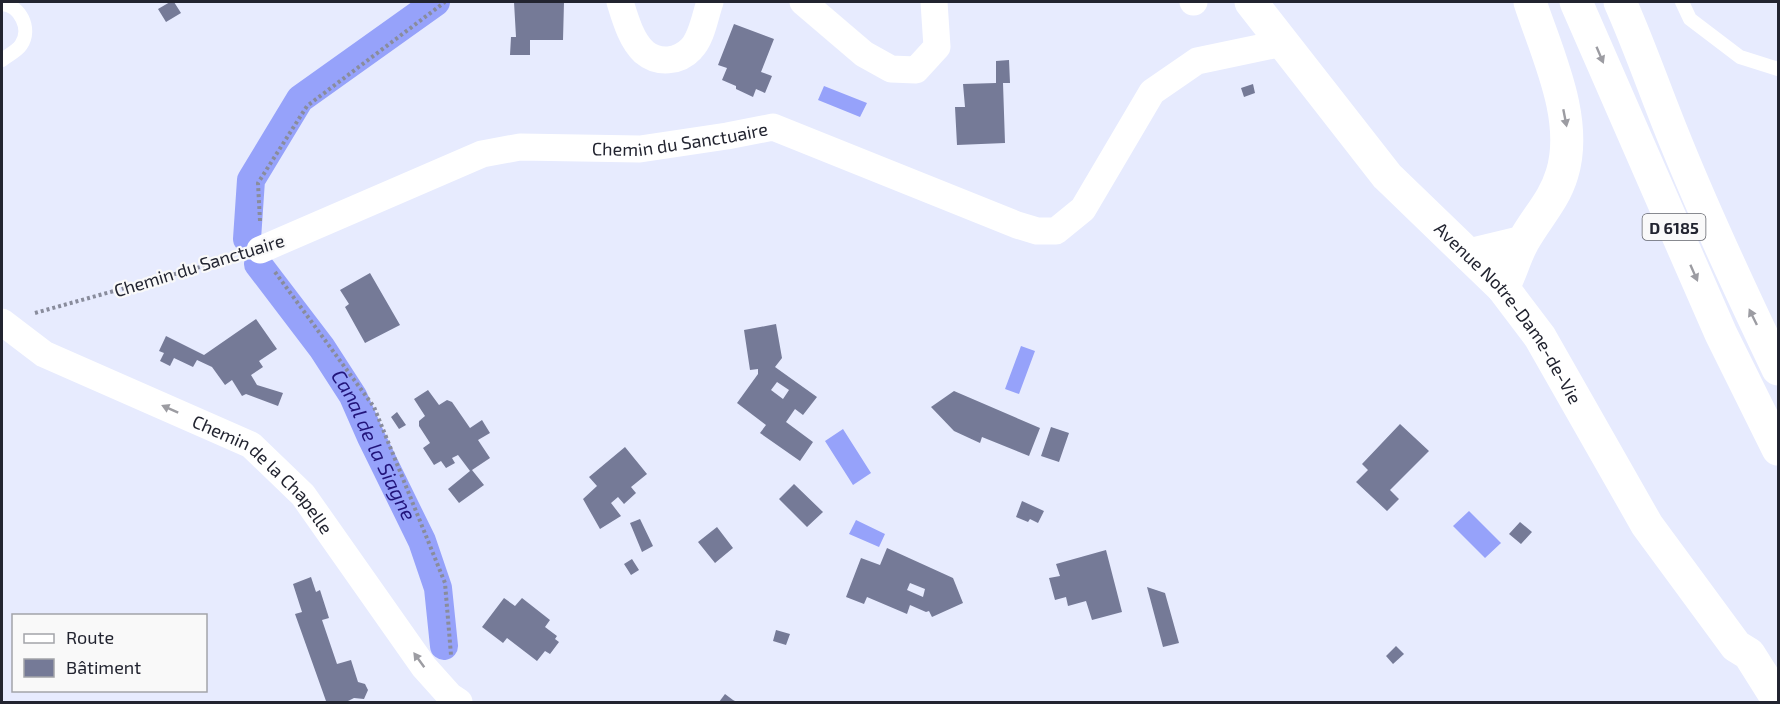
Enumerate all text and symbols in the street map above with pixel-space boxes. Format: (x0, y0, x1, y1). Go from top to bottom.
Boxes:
one-way arrow (1595, 47, 1604, 64)
one-way arrow (1561, 108, 1570, 127)
street label: Chemin du Sanctuaire (592, 117, 769, 160)
road number: D 6185 (1642, 214, 1706, 240)
street label: Avenue Notre-Dame-de-Vie (1430, 217, 1587, 408)
street label: Chemin du Sanctuaire (111, 229, 287, 301)
one-way arrow (1689, 264, 1699, 282)
one-way arrow (1748, 308, 1757, 325)
water label: Canal de la Siagne (327, 365, 422, 524)
one-way arrow (160, 404, 178, 414)
street label: Chemin de la Chapelle (189, 410, 338, 538)
legend (12, 614, 207, 692)
text: Route (66, 626, 114, 648)
one-way arrow (413, 653, 425, 669)
text: Bâtiment (66, 656, 141, 678)

